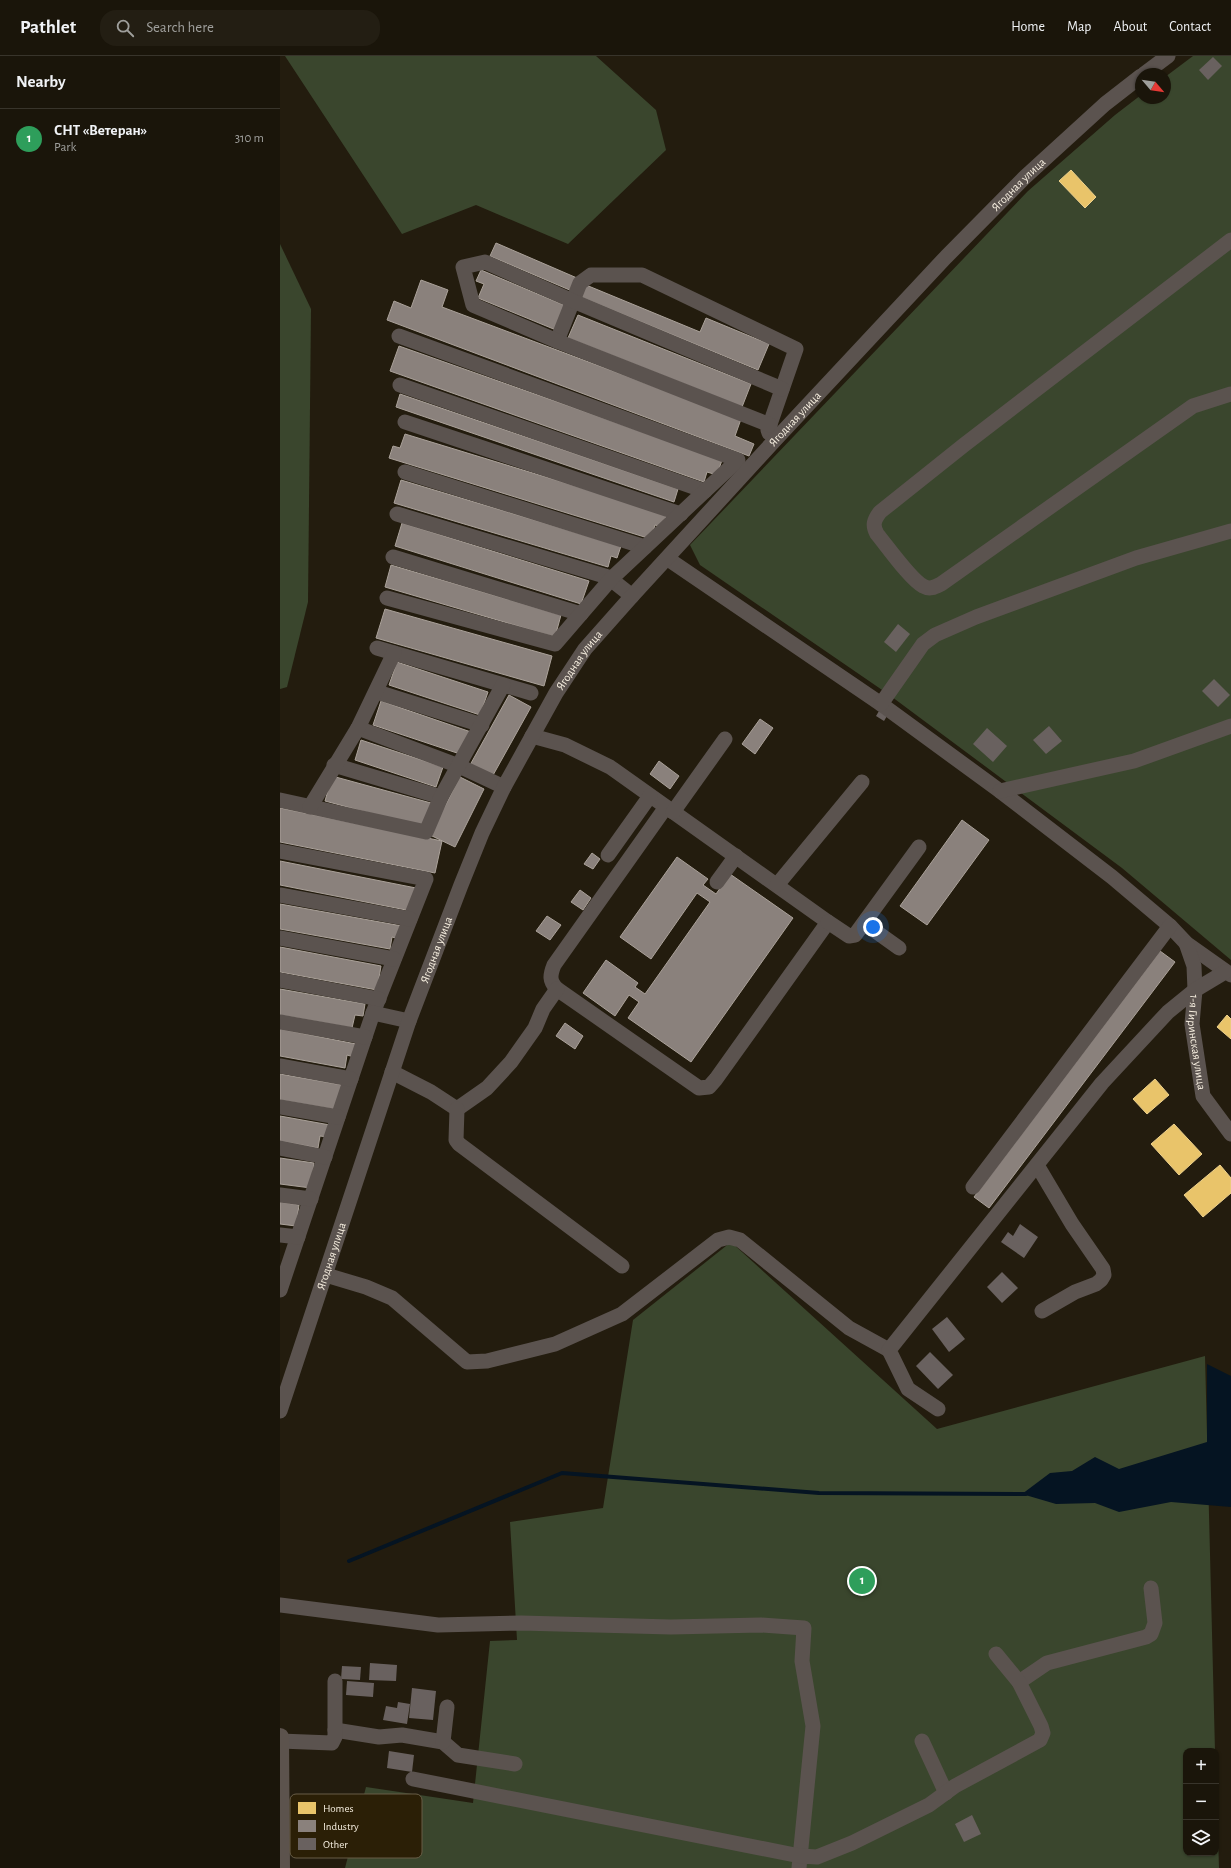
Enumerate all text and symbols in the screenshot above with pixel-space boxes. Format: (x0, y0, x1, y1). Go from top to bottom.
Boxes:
search box (100, 10, 380, 46)
icon: search (114, 17, 136, 39)
text: Pathlet (20, 18, 76, 37)
text: Search here (146, 20, 214, 35)
text: Home (1011, 20, 1045, 34)
text: Map (1067, 20, 1091, 34)
text: About (1113, 20, 1147, 34)
text: Contact (1169, 20, 1211, 34)
north arrow (1135, 68, 1171, 104)
text: Nearby (16, 73, 66, 90)
text: СНТ «Ветеран» (54, 123, 147, 138)
text: 1 (27, 132, 31, 145)
text: 310 m (235, 132, 264, 145)
text: Park (54, 141, 76, 154)
street label: Ягодная улица (989, 155, 1048, 213)
street label: Ягодная улица (766, 389, 824, 449)
street label: Ягодная улица (554, 628, 605, 692)
street label: Ягодная улица (418, 914, 455, 985)
your location (863, 917, 883, 937)
street label: 1-я Гиринская улица (1186, 994, 1208, 1091)
street label: Ягодная улица (314, 1221, 348, 1291)
pin: 1 (849, 1566, 875, 1596)
map controls (1183, 1748, 1219, 1856)
button: + (1183, 1748, 1219, 1784)
button: − (1183, 1784, 1219, 1820)
legend (290, 1794, 422, 1858)
text: Homes (323, 1803, 354, 1814)
button: layers (1183, 1820, 1219, 1856)
text: Industry (323, 1821, 359, 1832)
text: Other (323, 1839, 348, 1850)

